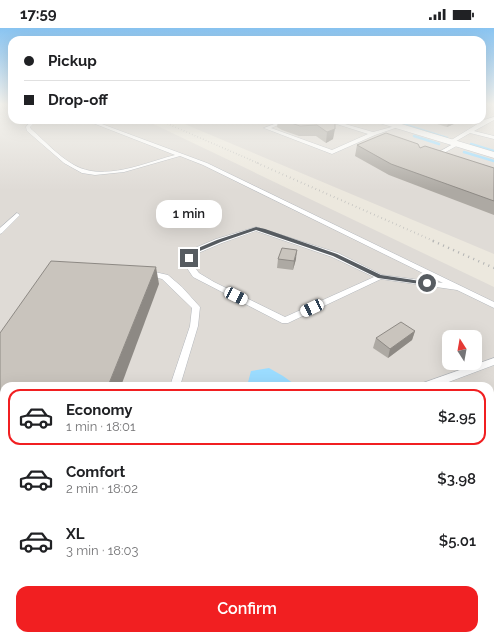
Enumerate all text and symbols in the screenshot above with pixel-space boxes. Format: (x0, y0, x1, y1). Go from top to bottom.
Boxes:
text: 17:59 (20, 5, 57, 23)
text: Pickup (48, 52, 97, 70)
text: Drop-off (48, 91, 108, 109)
callout: 1 min (156, 200, 222, 228)
text: 1 min (173, 206, 205, 221)
route end (180, 249, 198, 267)
route start (418, 274, 436, 292)
car (223, 285, 249, 307)
car (299, 297, 325, 319)
north arrow (442, 330, 482, 370)
map controls (442, 330, 482, 370)
icon: car (18, 399, 54, 435)
text: Economy (66, 401, 133, 419)
text: $2.95 (438, 408, 476, 426)
text: 1 min · 18:01 (66, 419, 136, 434)
icon: car (18, 461, 54, 497)
text: Comfort (66, 463, 125, 481)
text: $3.98 (437, 470, 476, 488)
text: 2 min · 18:02 (66, 481, 138, 496)
icon: car (18, 523, 54, 559)
text: XL (66, 525, 84, 543)
text: $5.01 (439, 532, 476, 550)
text: 3 min · 18:03 (66, 543, 138, 558)
button: Confirm (16, 586, 478, 632)

